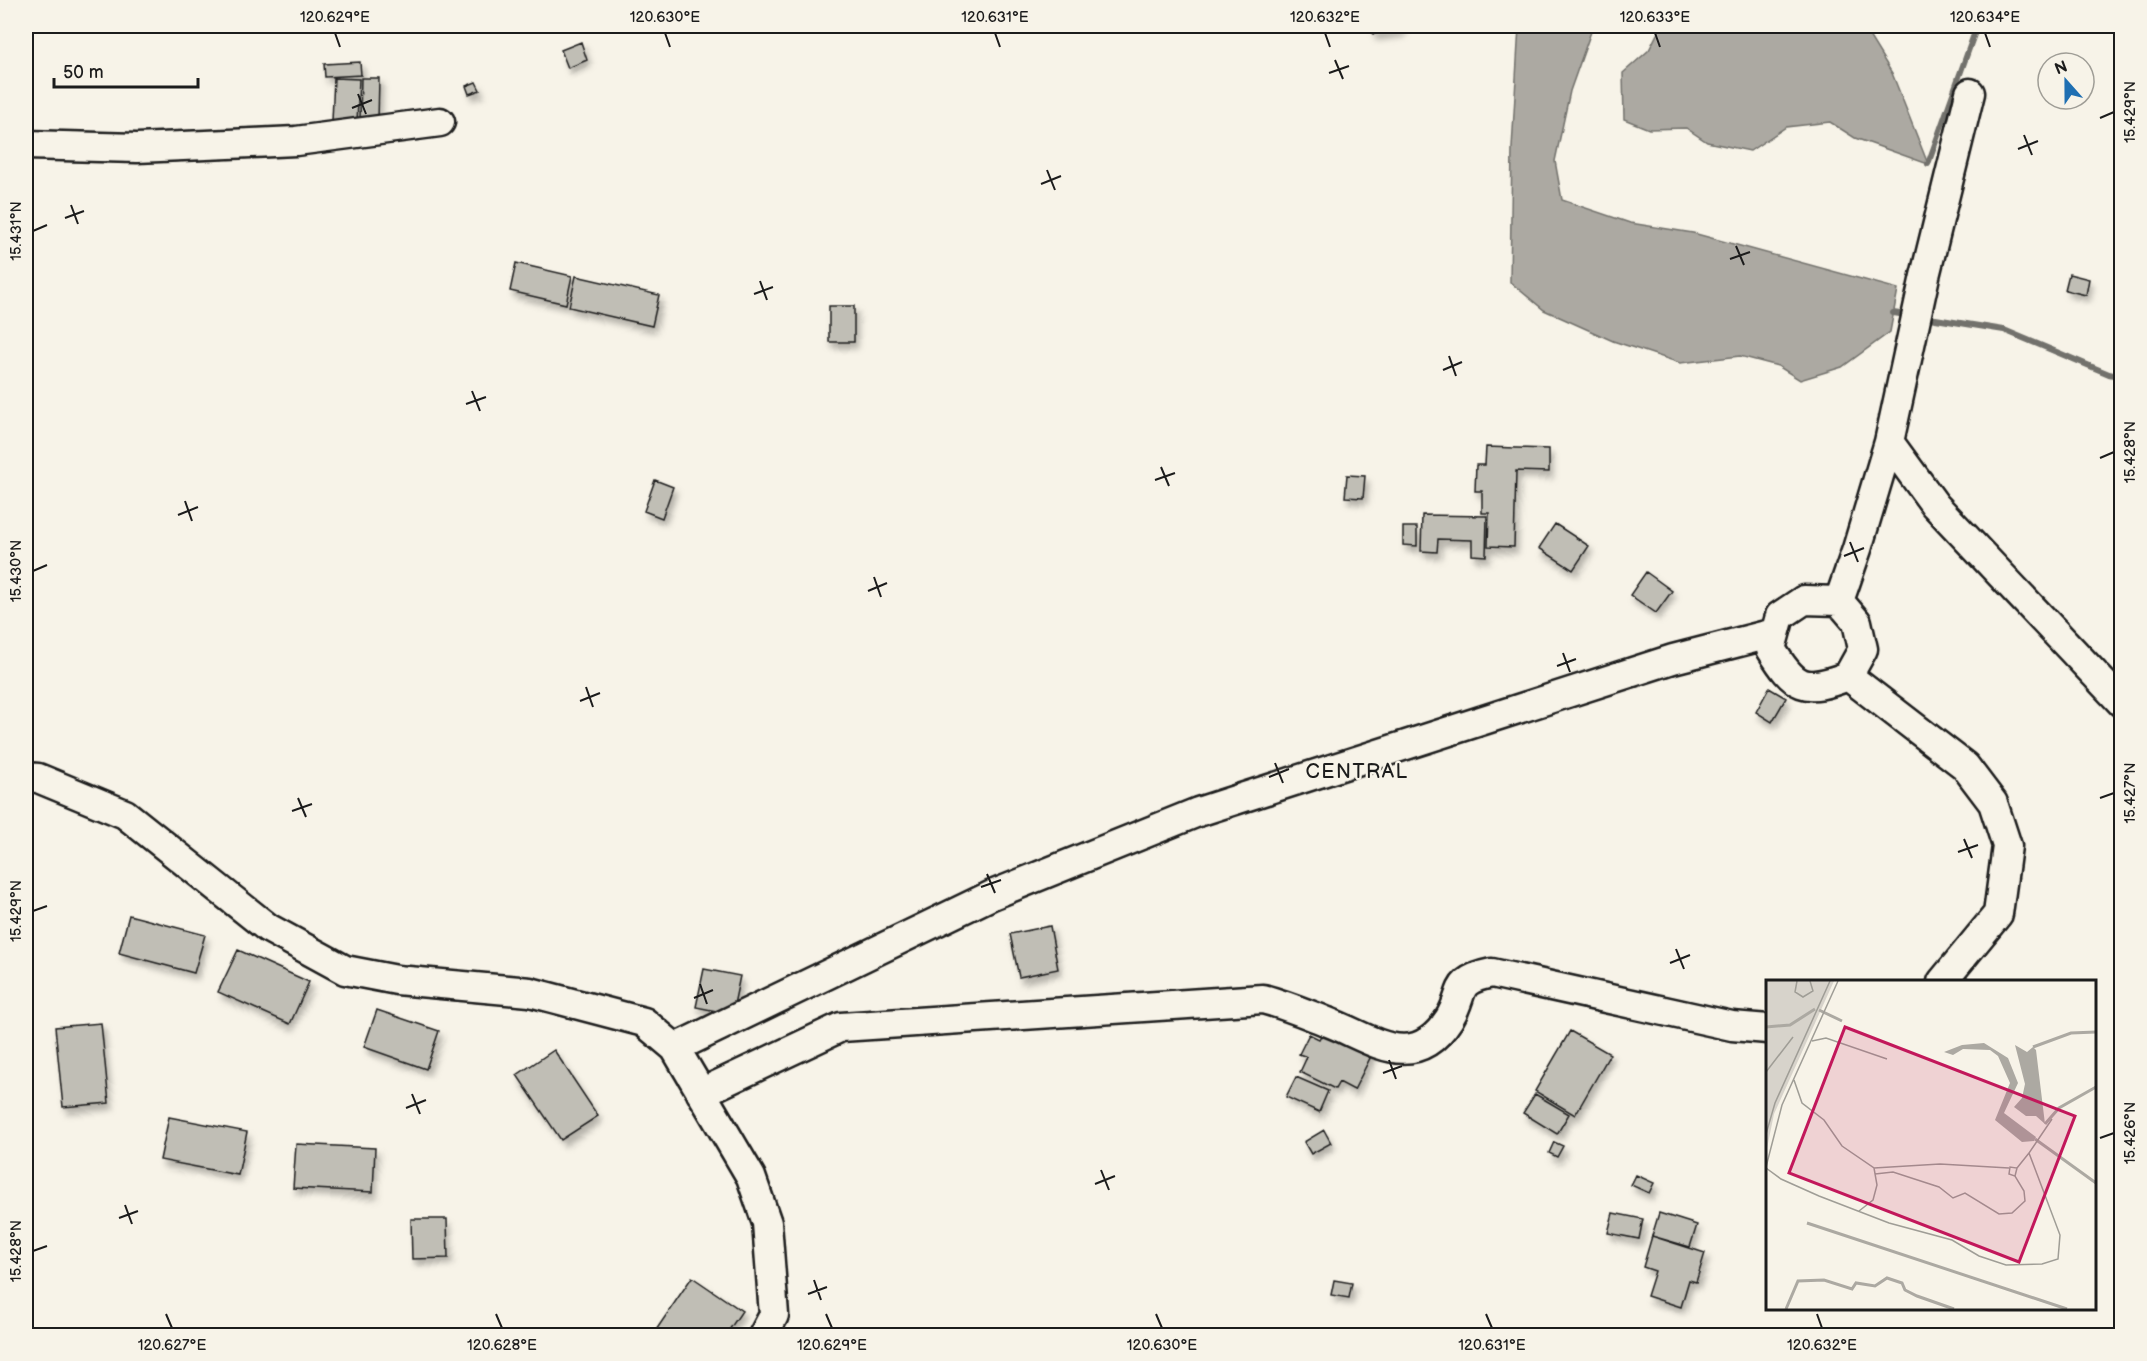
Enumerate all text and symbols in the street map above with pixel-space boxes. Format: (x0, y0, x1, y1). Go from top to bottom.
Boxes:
text: 120.629°E (300, 8, 370, 27)
text: 120.630°E (630, 8, 700, 27)
text: 120.631°E (961, 8, 1029, 27)
text: 120.632°E (1290, 8, 1360, 27)
text: 120.633°E (1620, 8, 1690, 27)
text: 120.634°E (1950, 8, 2020, 27)
scale bar (54, 51, 198, 89)
north arrow (2036, 51, 2096, 111)
text: N (2052, 57, 2070, 79)
text: 50 m (63, 62, 104, 83)
text: 15.429°N (2121, 81, 2140, 143)
text: 15.431°N (7, 201, 26, 261)
text: 15.428°N (2121, 421, 2140, 483)
text: 15.430°N (7, 540, 26, 602)
district label: CENTRAL (1306, 760, 1408, 784)
text: 15.427°N (2121, 763, 2140, 823)
text: 15.429°N (7, 880, 26, 942)
inset map (1766, 980, 2096, 1310)
text: 15.426°N (2121, 1102, 2140, 1164)
text: 15.428°N (7, 1220, 26, 1282)
text: 120.627°E (138, 1336, 206, 1355)
text: 120.628°E (467, 1336, 537, 1355)
text: 120.629°E (797, 1336, 867, 1355)
text: 120.630°E (1127, 1336, 1197, 1355)
text: 120.631°E (1458, 1336, 1526, 1355)
text: 120.632°E (1787, 1336, 1857, 1355)

